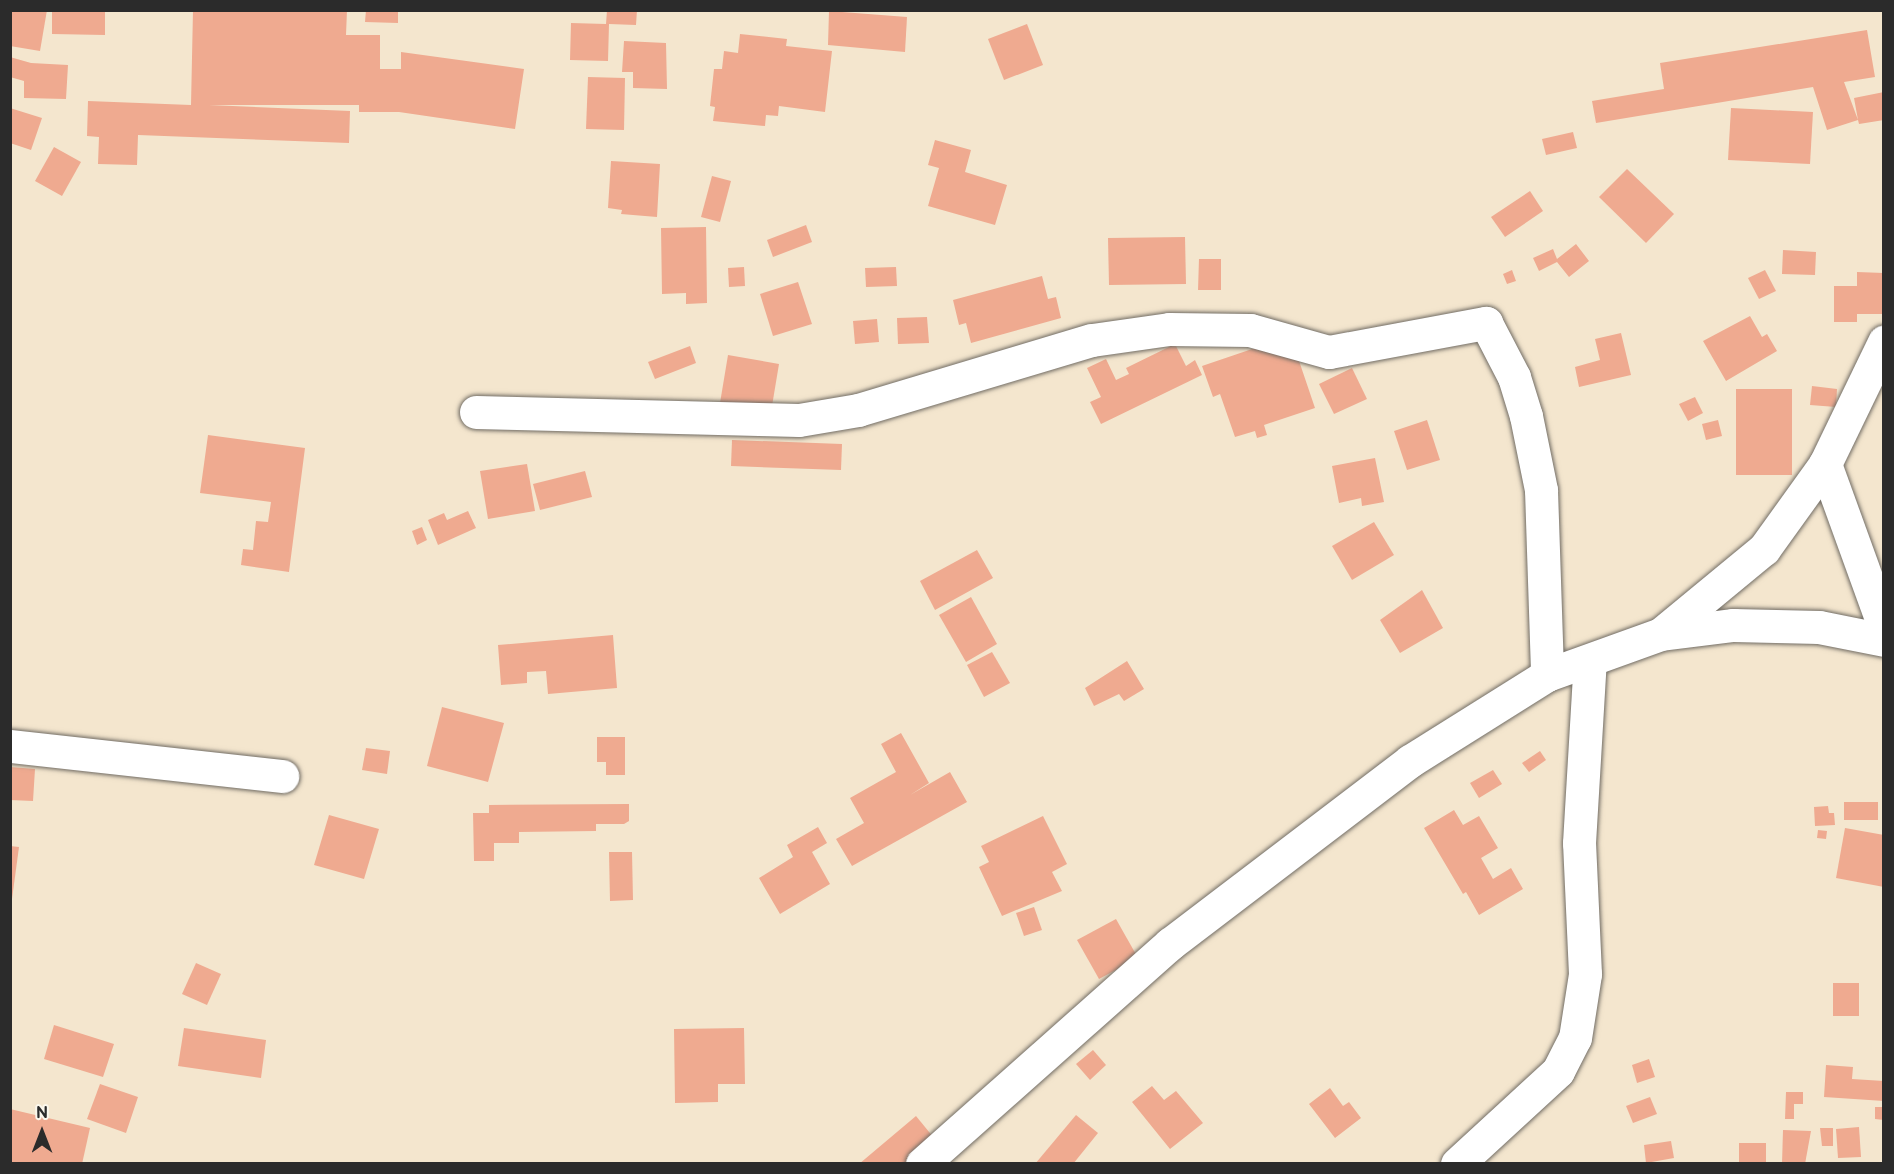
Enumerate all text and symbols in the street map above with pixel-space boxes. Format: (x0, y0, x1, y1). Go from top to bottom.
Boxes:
north arrow (12, 1102, 72, 1162)
text: N (36, 1104, 48, 1123)

